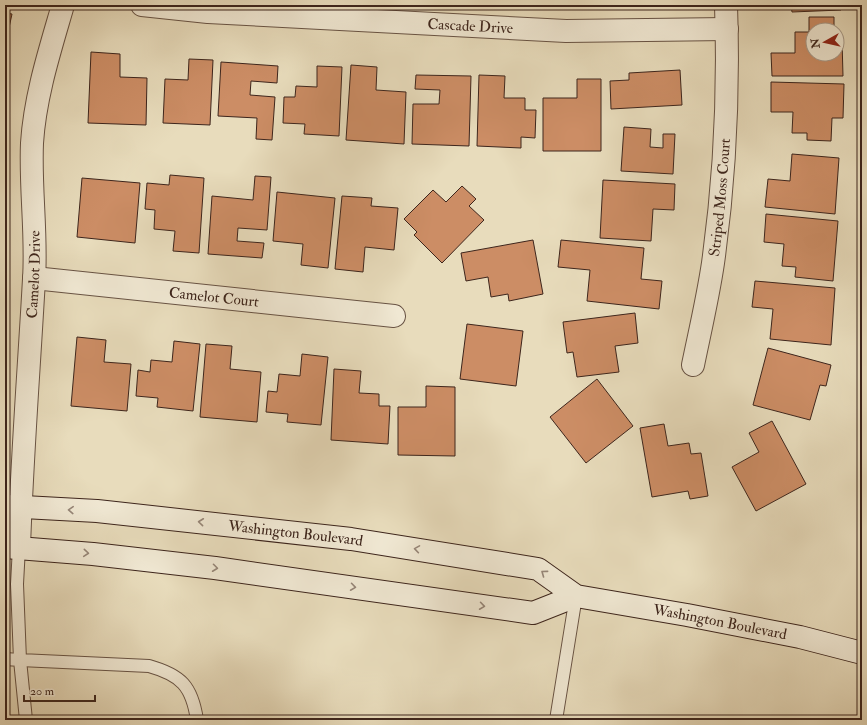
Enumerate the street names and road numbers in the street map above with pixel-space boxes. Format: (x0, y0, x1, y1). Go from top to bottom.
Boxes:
street label: Cascade Drive (427, 15, 514, 38)
street label: Striped Moss Court (705, 138, 735, 258)
street label: Camelot Drive (23, 230, 45, 319)
street label: Camelot Court (168, 283, 260, 312)
street label: Washington Boulevard (226, 516, 365, 551)
street label: Washington Boulevard (651, 600, 789, 644)

